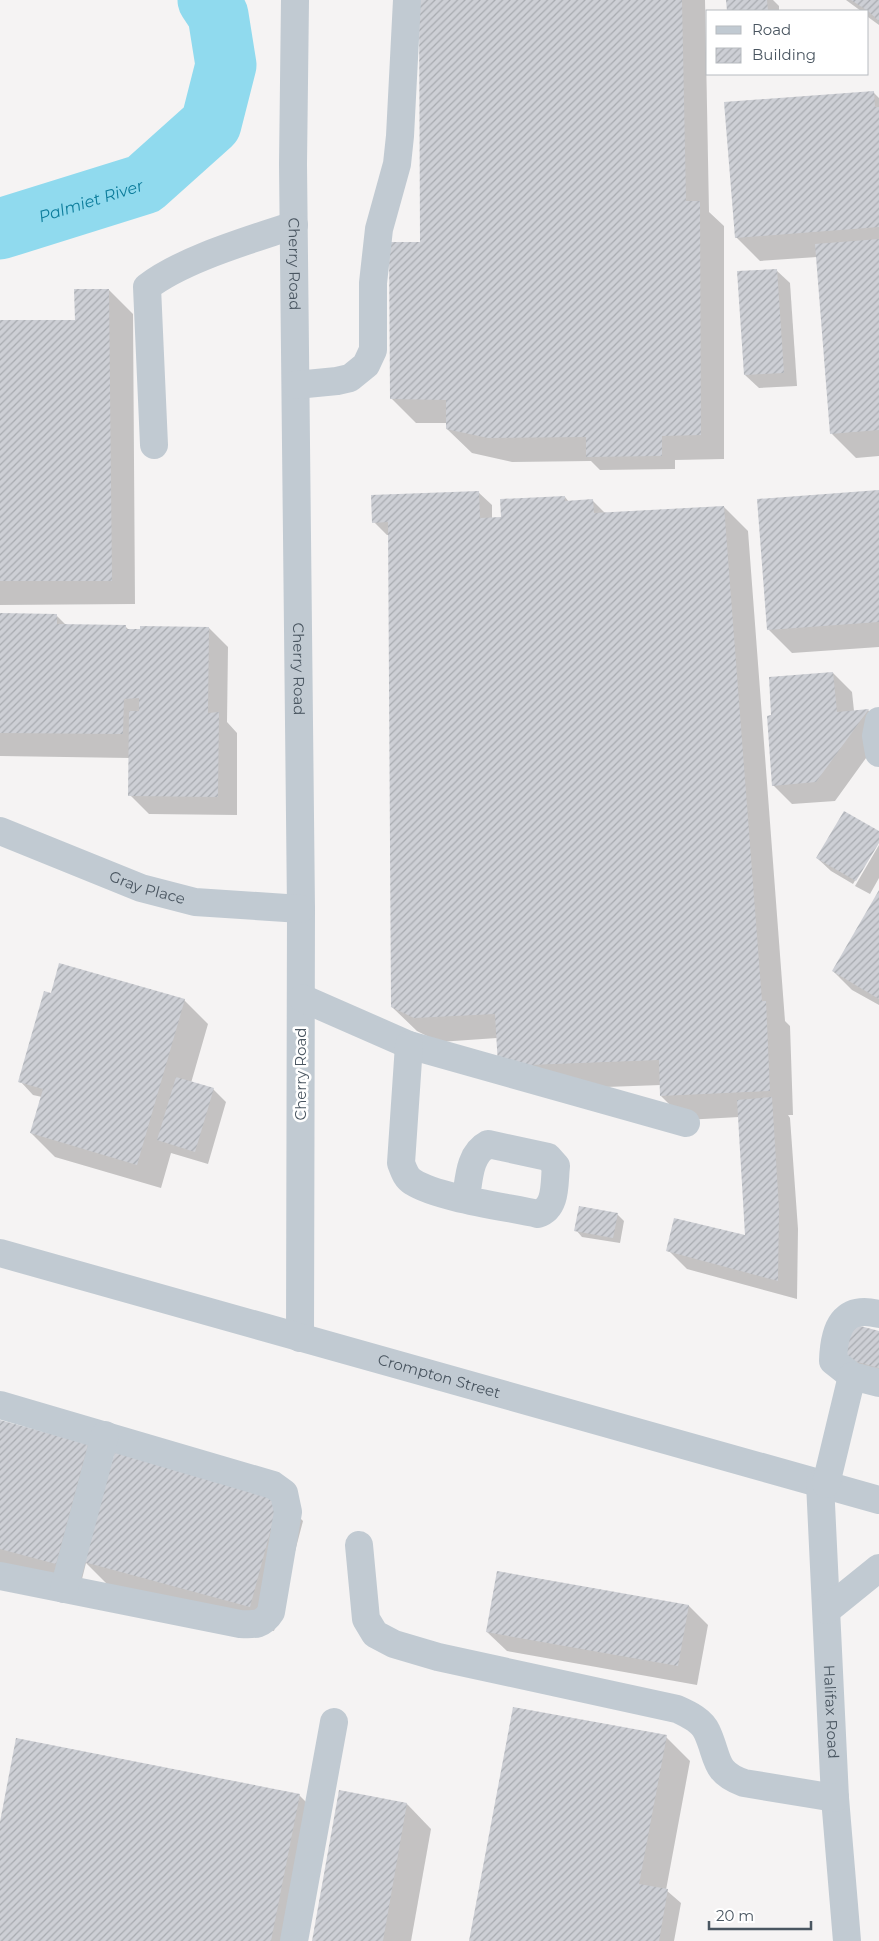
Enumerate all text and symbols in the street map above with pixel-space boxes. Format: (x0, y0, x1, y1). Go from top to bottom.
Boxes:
legend (706, 10, 869, 75)
text: Road (752, 20, 791, 39)
text: Building (752, 45, 816, 64)
water label: Palmiet River (36, 176, 146, 226)
street label: Cherry Road (285, 217, 305, 311)
street label: Cherry Road (289, 622, 309, 716)
street label: Gray Place (107, 866, 187, 908)
street label: Cherry Road (291, 1028, 310, 1120)
street label: Crompton Street (376, 1350, 503, 1402)
street label: Halifax Road (820, 1664, 843, 1759)
scale bar (709, 1898, 812, 1930)
text: 20 m (716, 1906, 754, 1925)

